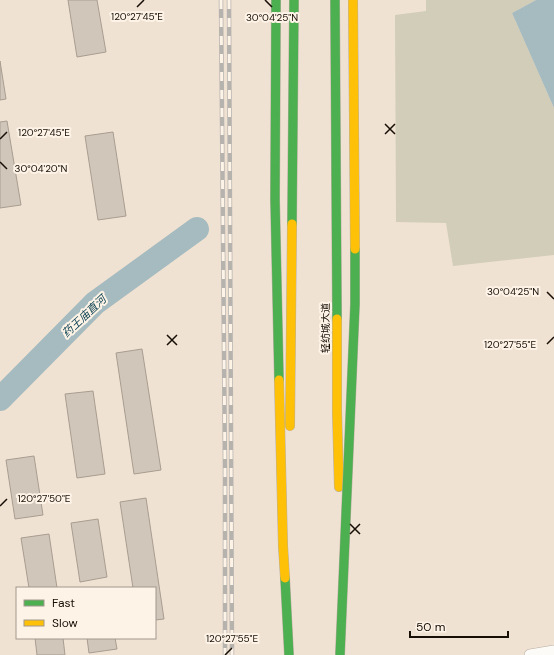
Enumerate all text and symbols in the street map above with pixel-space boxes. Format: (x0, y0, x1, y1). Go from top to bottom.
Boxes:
text: 120°27'45"E (111, 10, 163, 23)
text: 30°04'25"N (246, 11, 298, 24)
text: 120°27'45"E (18, 126, 70, 139)
text: 30°04'20"N (15, 162, 68, 175)
text: 30°04'25"N (487, 285, 539, 298)
water label: 药王庙直河 (59, 291, 110, 340)
street label: 轻纺城大道 (319, 303, 332, 353)
text: 120°27'55"E (484, 338, 536, 351)
text: 120°27'50"E (17, 492, 71, 505)
legend (16, 587, 156, 639)
text: Fast (52, 595, 75, 611)
scale bar (410, 613, 508, 639)
text: Slow (52, 615, 78, 631)
text: 50 m (416, 619, 445, 635)
text: 120°27'55"E (206, 632, 258, 645)

